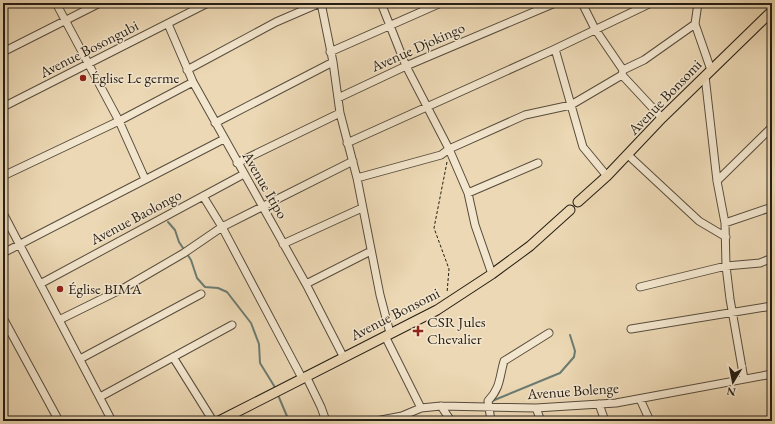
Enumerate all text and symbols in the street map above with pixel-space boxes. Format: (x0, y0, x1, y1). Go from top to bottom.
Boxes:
street label: Avenue Bosongubi (35, 15, 142, 82)
street label: Avenue Djokingo (367, 17, 468, 76)
street label: Avenue Bonsomi (623, 55, 706, 139)
place label: Église Le germe (91, 68, 180, 87)
marker: Église Le germe (78, 73, 88, 83)
street label: Avenue Itipo (238, 147, 292, 222)
street label: Avenue Baolongo (86, 184, 185, 249)
place label: Église BIMA (68, 279, 142, 298)
street label: Avenue Bonsomi (346, 283, 443, 345)
marker: Église BIMA (55, 284, 65, 294)
place label: CSR Jules Chevalier (427, 312, 486, 348)
marker: CSR Jules Chevalier (412, 325, 424, 337)
north arrow (713, 362, 753, 402)
street label: Avenue Bolenge (526, 378, 620, 403)
text: N (726, 384, 737, 400)

